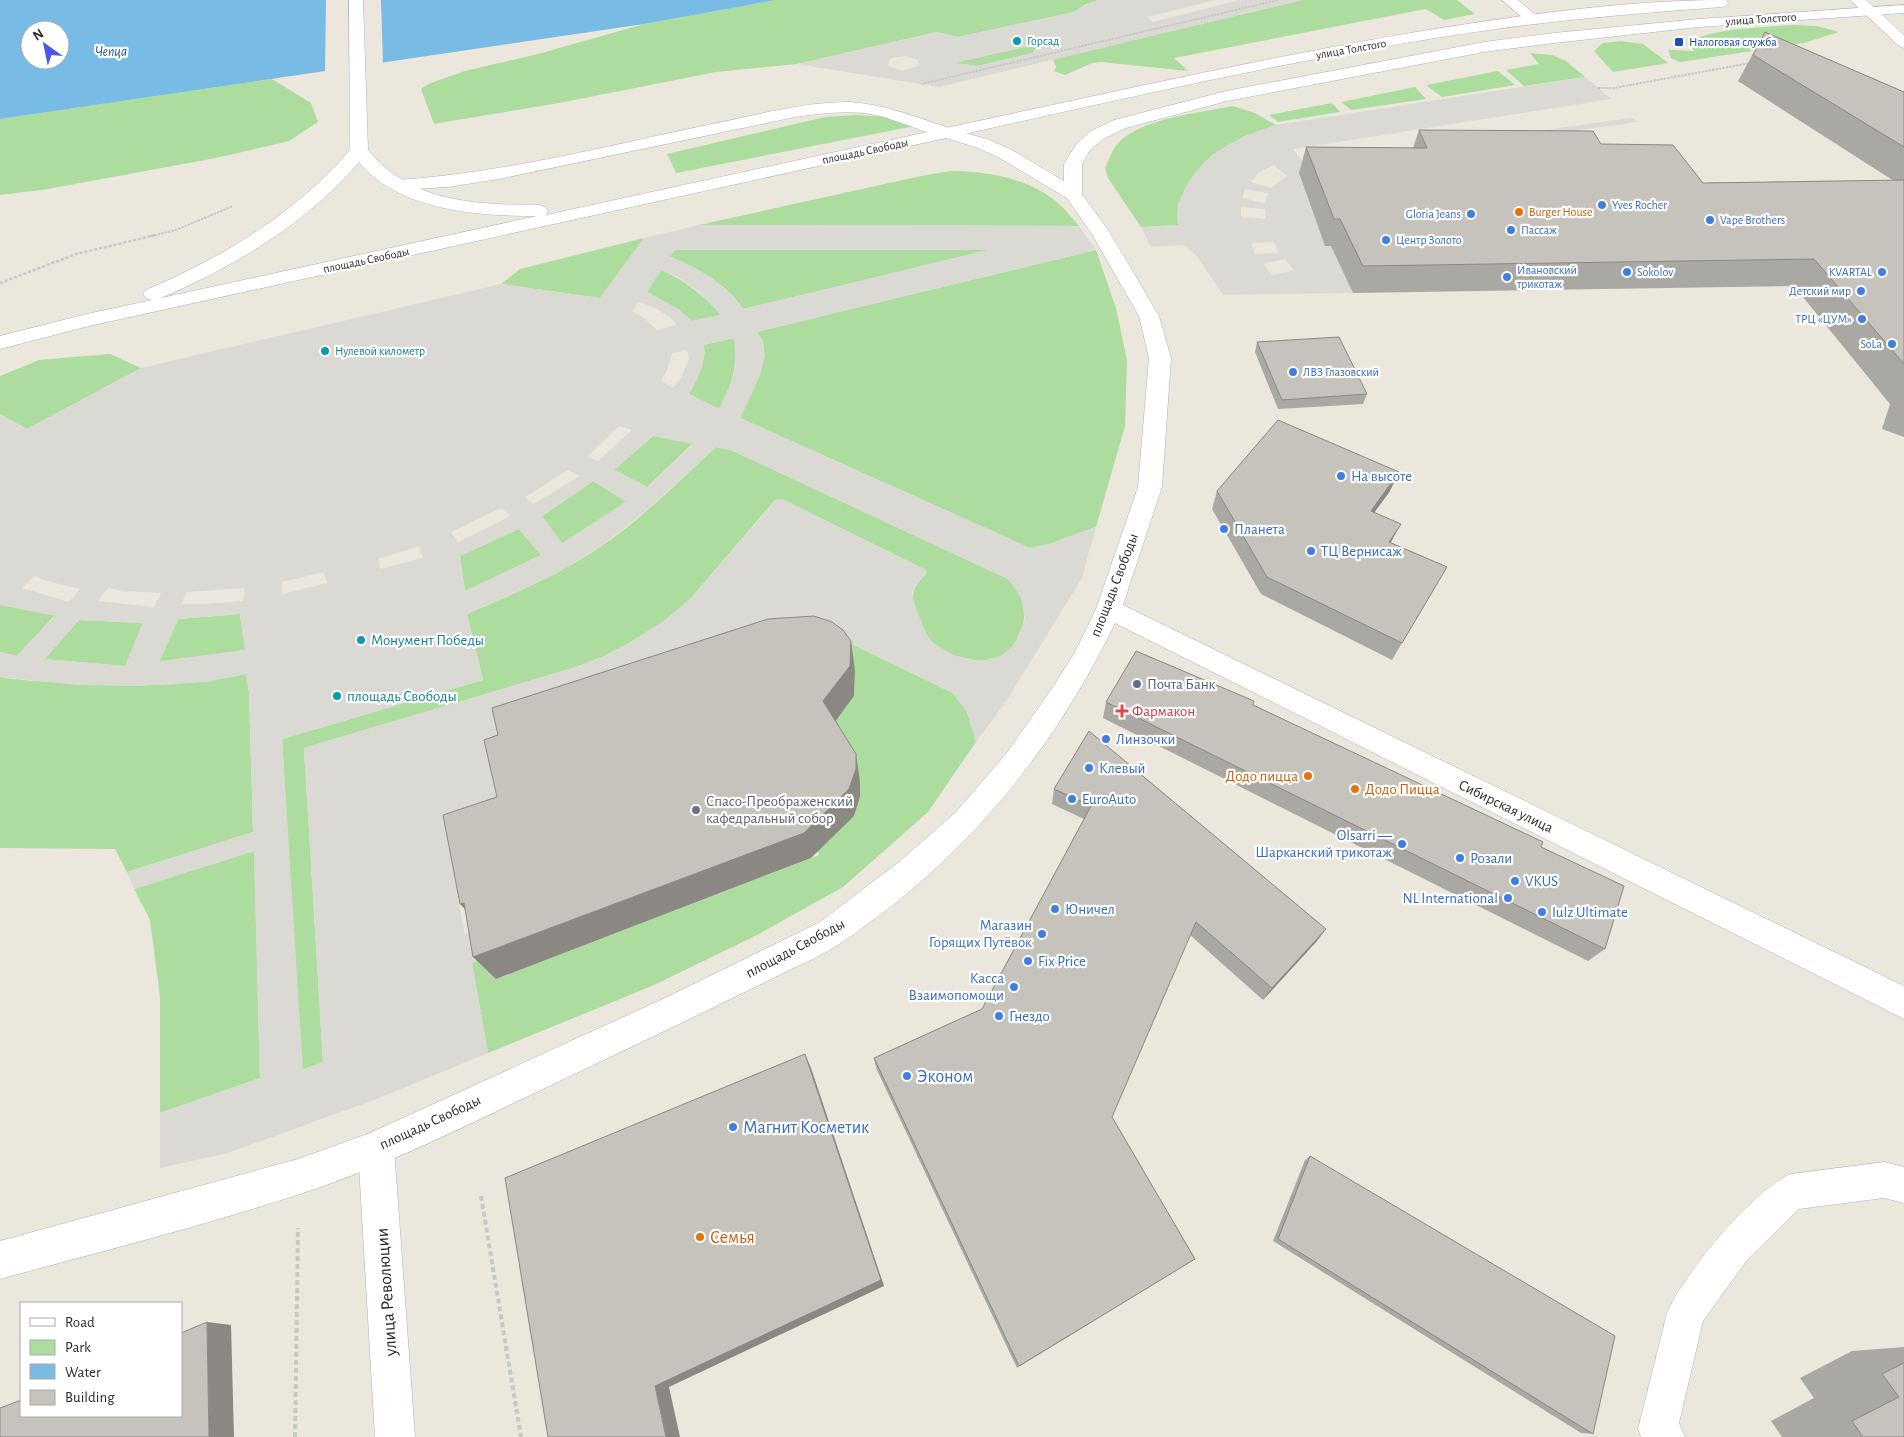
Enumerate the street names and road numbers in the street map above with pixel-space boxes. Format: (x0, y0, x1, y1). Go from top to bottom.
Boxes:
street label: улица Толстого (1724, 11, 1797, 29)
street label: улица Толстого (1314, 37, 1387, 62)
street label: площадь Свободы (821, 136, 909, 166)
street label: площадь Свободы (322, 245, 410, 275)
street label: площадь Свободы (1088, 531, 1141, 639)
street label: Сибирская улица (1456, 777, 1556, 836)
street label: площадь Свободы (743, 916, 847, 981)
street label: площадь Свободы (377, 1092, 483, 1152)
street label: улица Революции (374, 1227, 401, 1358)

